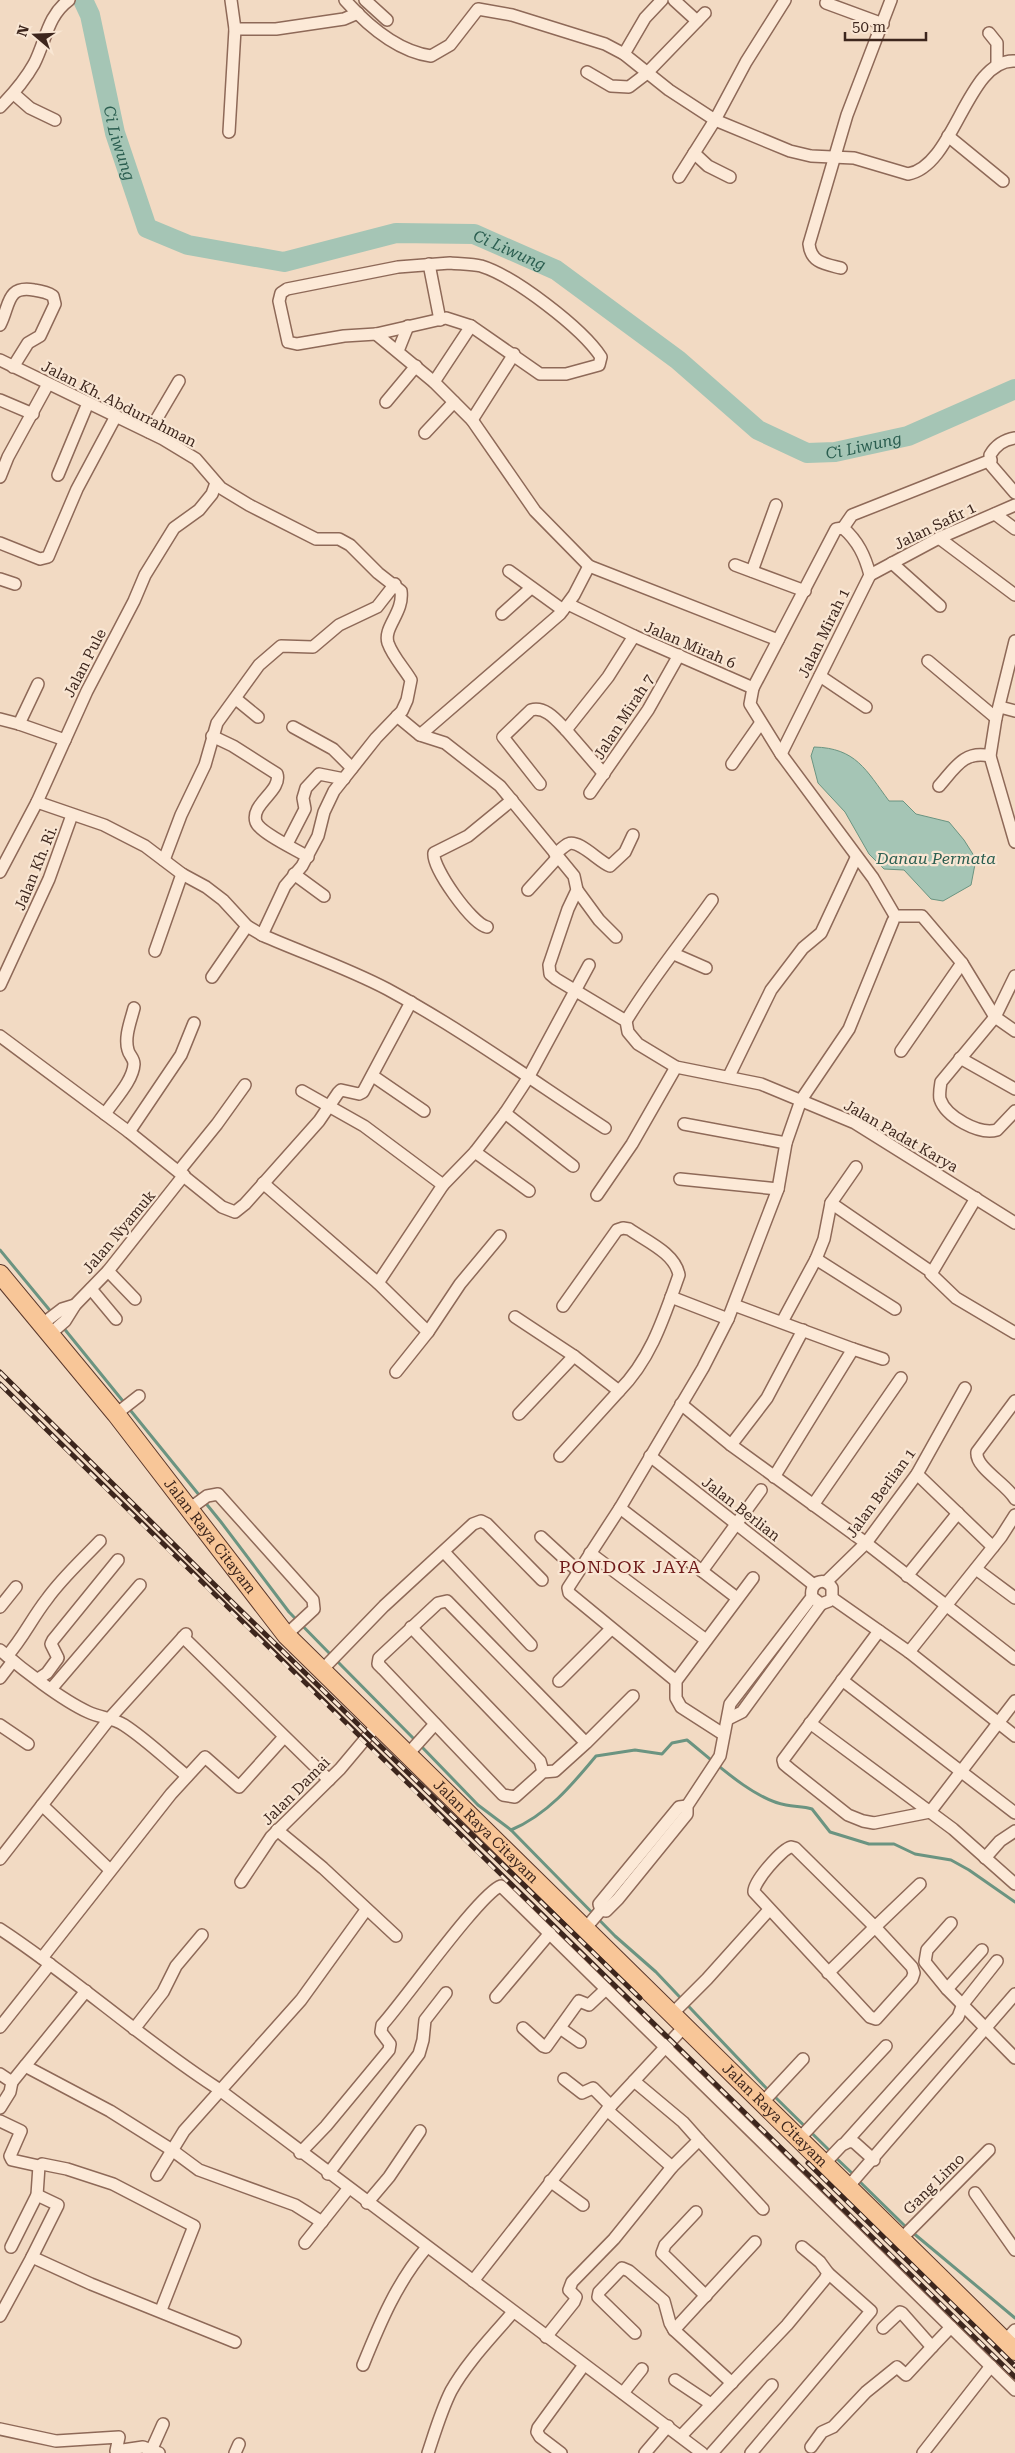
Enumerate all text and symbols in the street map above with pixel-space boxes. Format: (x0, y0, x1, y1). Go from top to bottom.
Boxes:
north arrow (10, 10, 60, 60)
scale bar (845, 10, 926, 42)
text: 50 m (852, 18, 887, 36)
text: N (13, 23, 32, 38)
water label: Ci Liwung (100, 104, 140, 183)
water label: Ci Liwung (471, 225, 549, 274)
street label: Jalan Kh. Abdurrahman (38, 357, 200, 451)
water label: Ci Liwung (826, 428, 903, 462)
street label: Jalan Safir 1 (891, 499, 979, 553)
street label: Jalan Mirah 1 (795, 585, 853, 681)
street label: Jalan Mirah 6 (642, 618, 738, 672)
street label: Jalan Pule (60, 626, 110, 700)
street label: Jalan Mirah 7 (590, 671, 658, 763)
street label: Jalan Kh. Ri. (11, 823, 61, 913)
water label: Danau Permata (875, 849, 996, 868)
street label: Jalan Padat Karya (841, 1096, 961, 1176)
street label: Jalan Nyamuk (79, 1186, 159, 1277)
street label: Jalan Berlian 1 (842, 1445, 920, 1541)
street label: Jalan Berlian (698, 1473, 784, 1545)
street label: Jalan Raya Citayam (160, 1475, 260, 1598)
district label: PONDOK JAYA (559, 1556, 701, 1577)
street label: Jalan Damai (258, 1753, 334, 1829)
street label: Jalan Raya Citayam (430, 1776, 543, 1887)
street label: Jalan Raya Citayam (719, 2060, 832, 2171)
street label: Gang Limo (900, 2150, 968, 2218)

